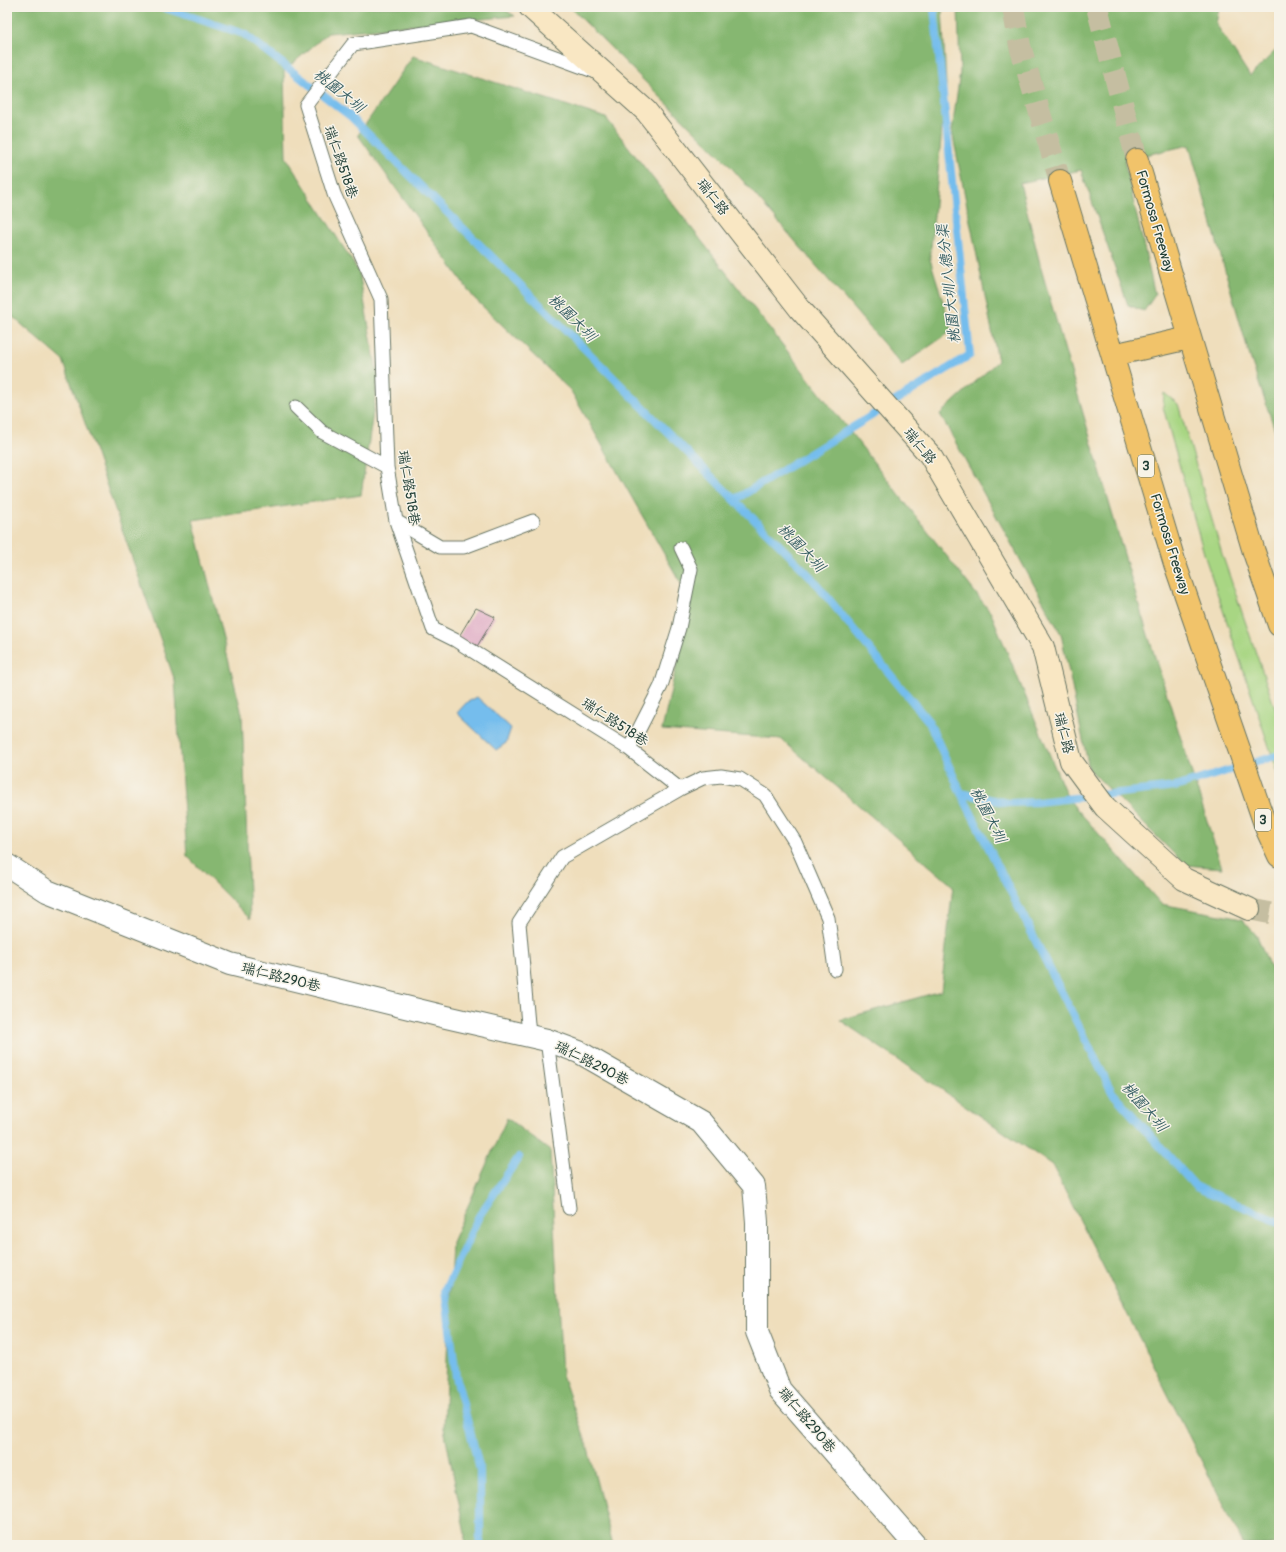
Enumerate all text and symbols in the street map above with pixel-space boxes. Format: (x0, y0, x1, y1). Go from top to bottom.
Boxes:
water label: 桃園大圳 (310, 65, 370, 119)
street label: 瑞仁路518巷 (320, 122, 362, 202)
street label: Formosa Freeway (1132, 168, 1178, 274)
street label: 瑞仁路 (693, 174, 733, 219)
water label: 桃園大圳八德分渠 (933, 221, 965, 345)
water label: 桃園大圳 (544, 290, 601, 347)
street label: 瑞仁路 (900, 424, 940, 468)
street label: 瑞仁路518巷 (394, 448, 424, 528)
road number: 3 (1138, 455, 1154, 477)
street label: Formosa Freeway (1147, 491, 1193, 597)
water label: 桃園大圳 (773, 520, 830, 578)
street label: 瑞仁路518巷 (578, 694, 652, 750)
street label: 瑞仁路 (1050, 710, 1077, 755)
water label: 桃園大圳 (966, 784, 1011, 848)
road number: 3 (1255, 809, 1271, 831)
street label: 瑞仁路290巷 (239, 959, 323, 995)
street label: 瑞仁路290巷 (551, 1037, 633, 1089)
water label: 桃園大圳 (1117, 1078, 1172, 1137)
street label: 瑞仁路290巷 (774, 1383, 840, 1457)

